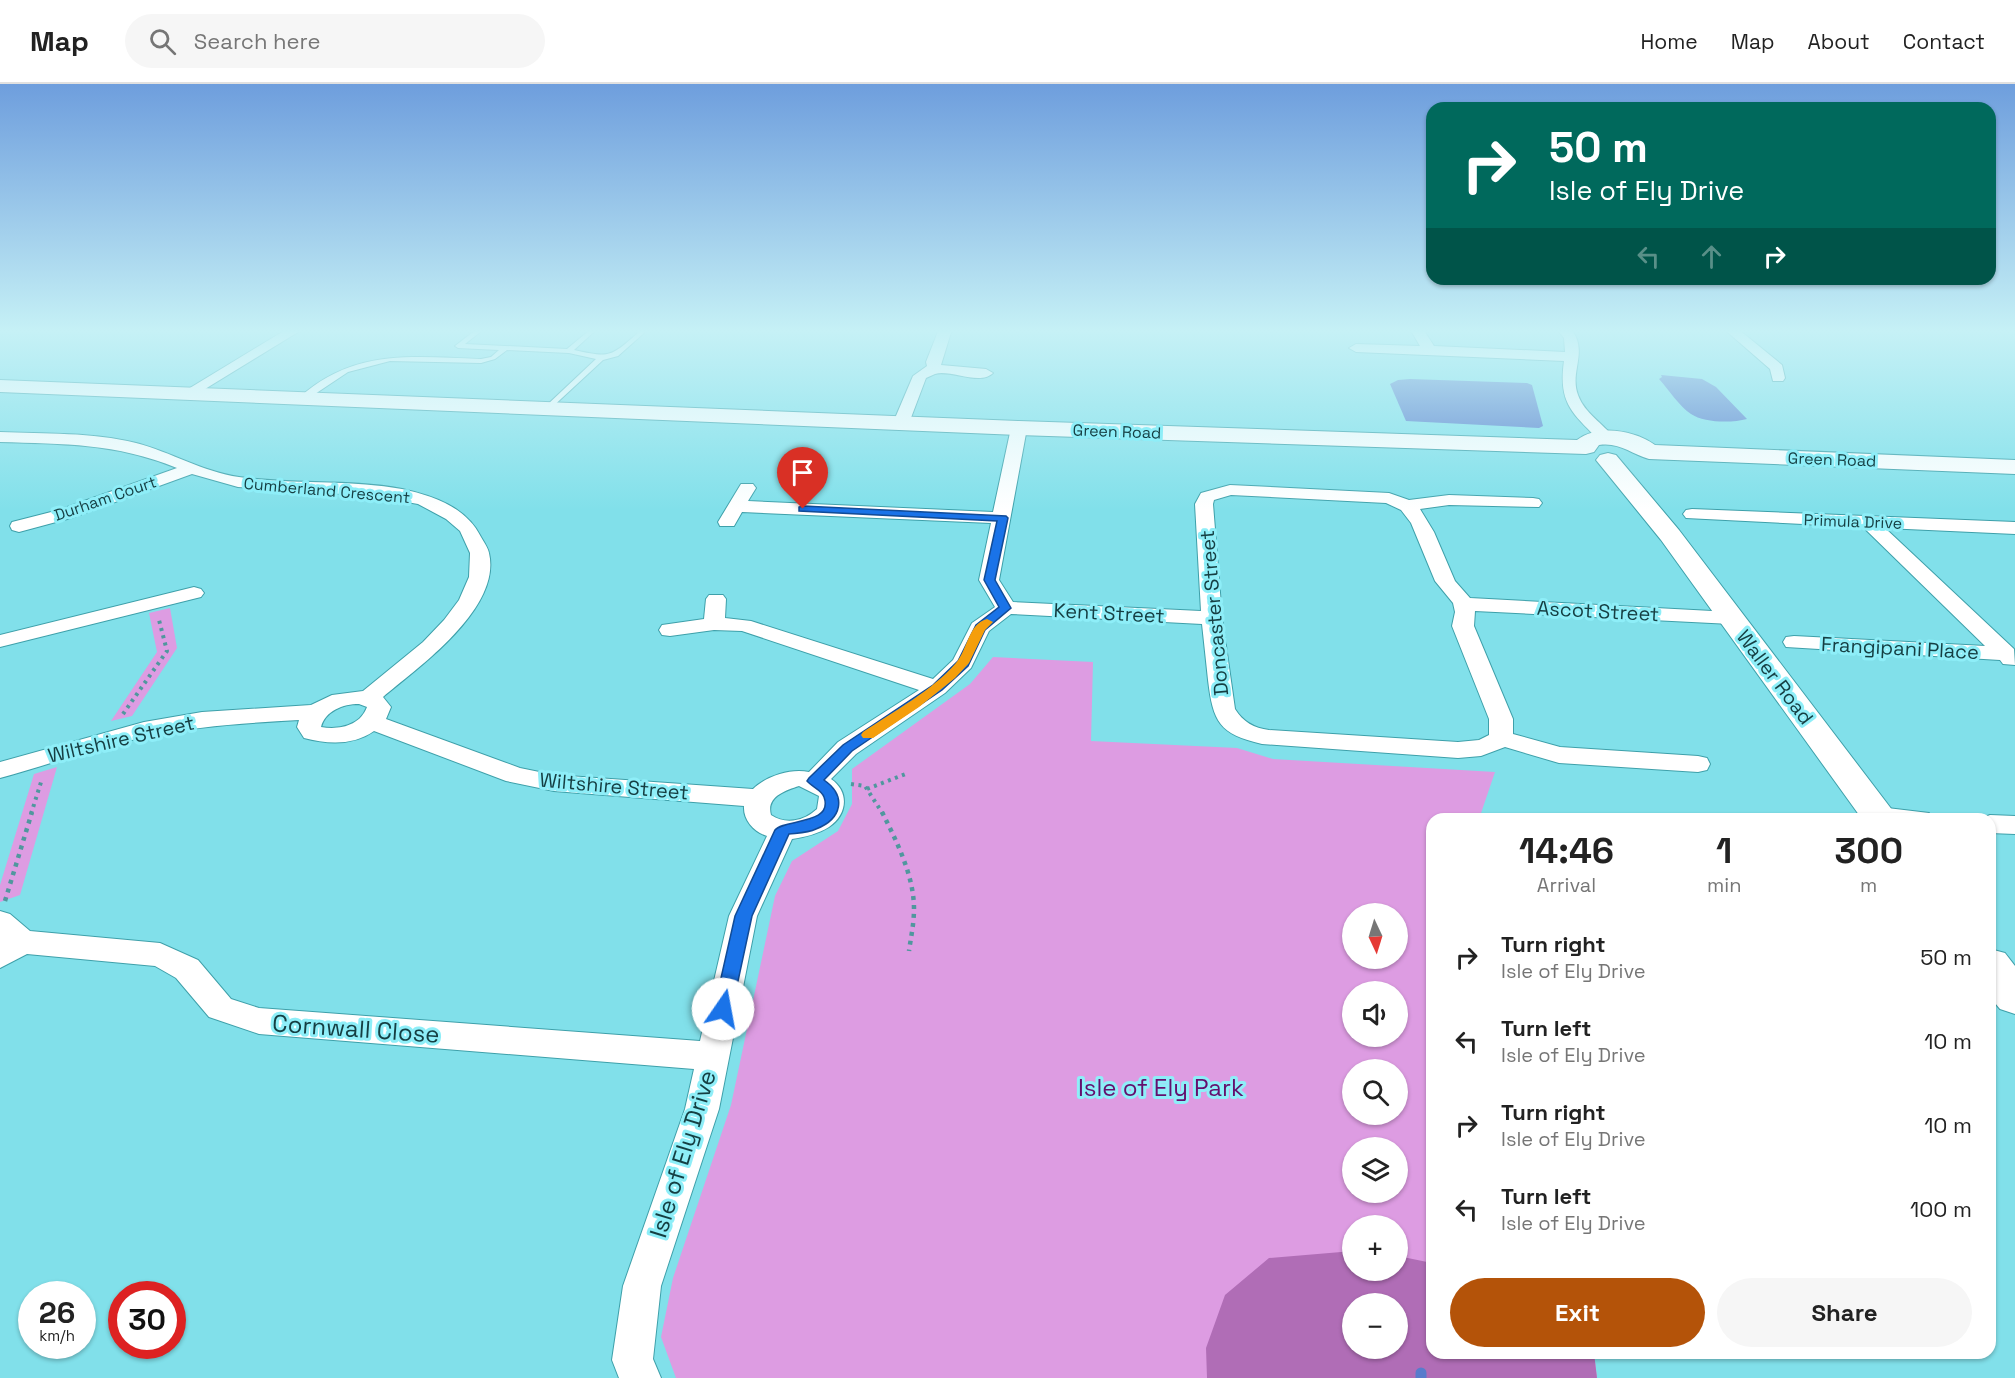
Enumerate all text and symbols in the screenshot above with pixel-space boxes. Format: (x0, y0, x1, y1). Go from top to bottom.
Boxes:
search box (125, 14, 545, 68)
text: Map (30, 23, 89, 59)
icon: search (146, 25, 179, 58)
text: Search here (194, 27, 321, 55)
text: Home (1640, 28, 1698, 55)
text: Map (1731, 28, 1775, 55)
text: About (1808, 28, 1870, 55)
text: Contact (1903, 28, 1985, 55)
text: 50 m (1549, 121, 1648, 174)
icon: right (1450, 126, 1528, 204)
text: Isle of Ely Drive (1549, 173, 1744, 208)
icon: left (1632, 240, 1665, 273)
icon: ahead (1695, 240, 1728, 273)
icon: right (1758, 240, 1791, 273)
street label: Green Road (1072, 419, 1162, 444)
pin (777, 447, 828, 509)
street label: Green Road (1787, 447, 1877, 472)
icon: arrive (786, 456, 819, 489)
street label: Durham Court (51, 471, 159, 526)
street label: Cumberland Crescent (243, 473, 411, 508)
street label: Primula Drive (1803, 509, 1903, 534)
street label: Doncaster Street (1194, 529, 1234, 697)
street label: Ascot Street (1536, 595, 1660, 627)
street label: Kent Street (1053, 597, 1165, 629)
street label: Waller Road (1731, 624, 1819, 730)
street label: Frangipani Place (1820, 631, 1980, 665)
street label: Wiltshire Street (45, 710, 197, 768)
street label: Wiltshire Street (538, 767, 690, 805)
text: 14:46 (1519, 828, 1614, 874)
text: 1 (1716, 828, 1732, 874)
text: 300 (1834, 828, 1903, 874)
text: Arrival (1537, 872, 1596, 898)
text: min (1707, 872, 1741, 898)
text: m (1860, 872, 1877, 898)
north arrow (1342, 903, 1408, 969)
map controls (1342, 903, 1408, 1359)
text: Turn right (1501, 930, 1606, 958)
icon: right (1450, 941, 1483, 974)
text: 50 m (1920, 943, 1972, 971)
text: Isle of Ely Drive (1501, 958, 1646, 984)
position arrow (691, 977, 755, 1041)
button: sound (1342, 981, 1408, 1047)
street label: Cornwall Close (271, 1007, 441, 1050)
text: Turn left (1501, 1014, 1591, 1042)
icon: left (1450, 1025, 1483, 1058)
text: 10 m (1924, 1027, 1972, 1055)
text: Isle of Ely Drive (1501, 1042, 1646, 1068)
button: search (1342, 1059, 1408, 1125)
street label: Isle of Ely Drive (642, 1066, 723, 1241)
park label: Isle of Ely Park (1078, 1072, 1244, 1103)
text: Turn right (1501, 1098, 1606, 1126)
icon: right (1450, 1109, 1483, 1142)
text: 10 m (1924, 1111, 1972, 1139)
text: Isle of Ely Drive (1501, 1126, 1646, 1152)
button: layers (1342, 1137, 1408, 1203)
text: Turn left (1501, 1182, 1591, 1210)
icon: left (1450, 1193, 1483, 1226)
text: 100 m (1910, 1195, 1972, 1223)
text: Isle of Ely Drive (1501, 1210, 1646, 1236)
button: + (1342, 1215, 1408, 1281)
button: Exit (1450, 1278, 1705, 1347)
button: Share (1717, 1278, 1972, 1347)
speed limit sign: 30 (108, 1281, 186, 1359)
text: 26 (39, 1293, 75, 1332)
button: − (1342, 1293, 1408, 1359)
text: km/h (39, 1326, 75, 1345)

